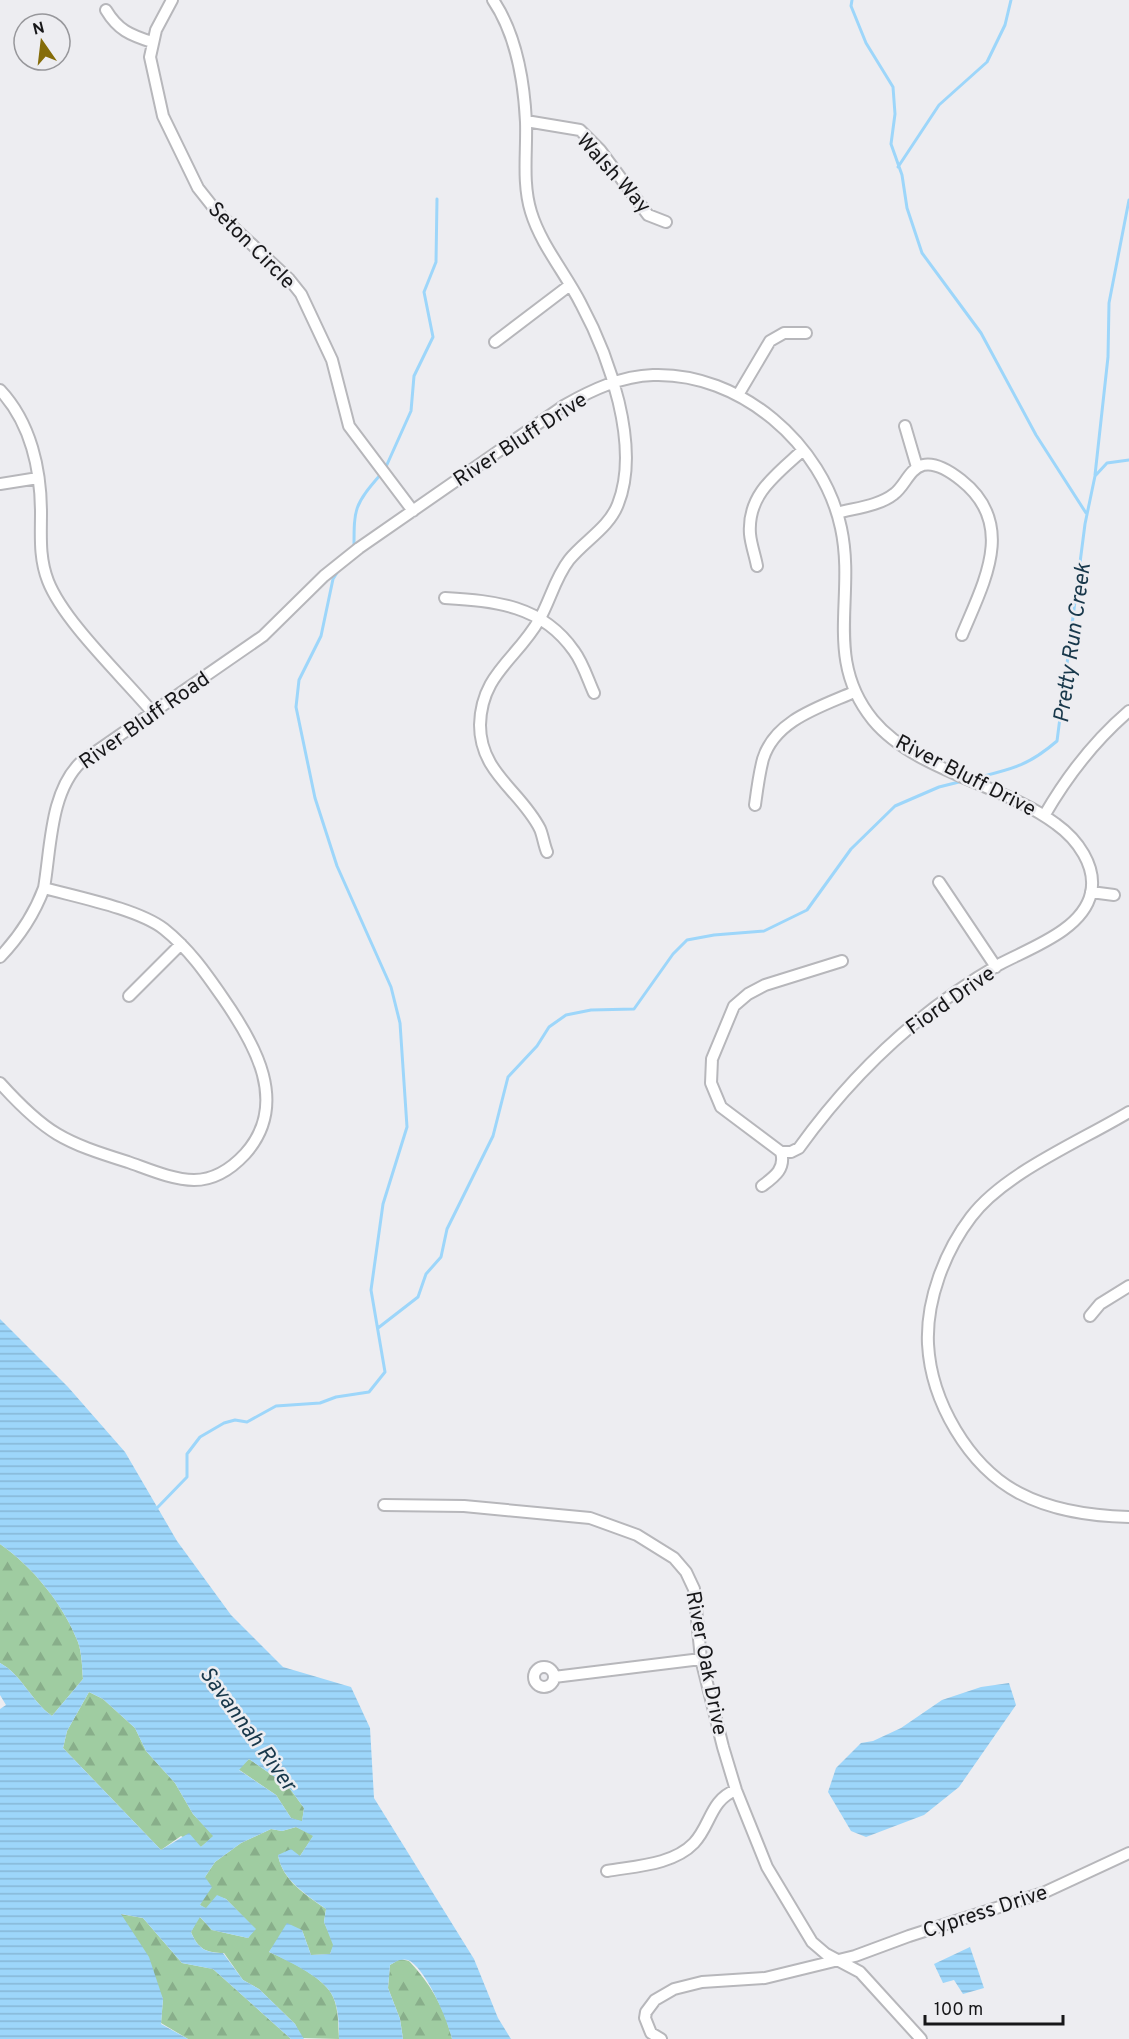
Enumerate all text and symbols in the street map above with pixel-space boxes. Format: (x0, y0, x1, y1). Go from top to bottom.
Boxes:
north arrow (12, 12, 72, 72)
text: N (31, 18, 47, 40)
street label: Walsh Way (570, 128, 656, 220)
street label: Seton Circle (201, 196, 301, 296)
street label: River Bluff Drive (449, 387, 593, 494)
water label: Pretty Run Creek (1049, 561, 1098, 725)
street label: River Bluff Road (74, 666, 215, 776)
street label: River Bluff Drive (890, 729, 1040, 823)
street label: Fiord Drive (901, 961, 1001, 1042)
street label: River Oak Drive (678, 1589, 733, 1738)
water label: Savannah River (193, 1662, 302, 1798)
street label: Cypress Drive (920, 1880, 1051, 1945)
scale bar (925, 1988, 1063, 2026)
text: 100 m (934, 1999, 983, 2022)

